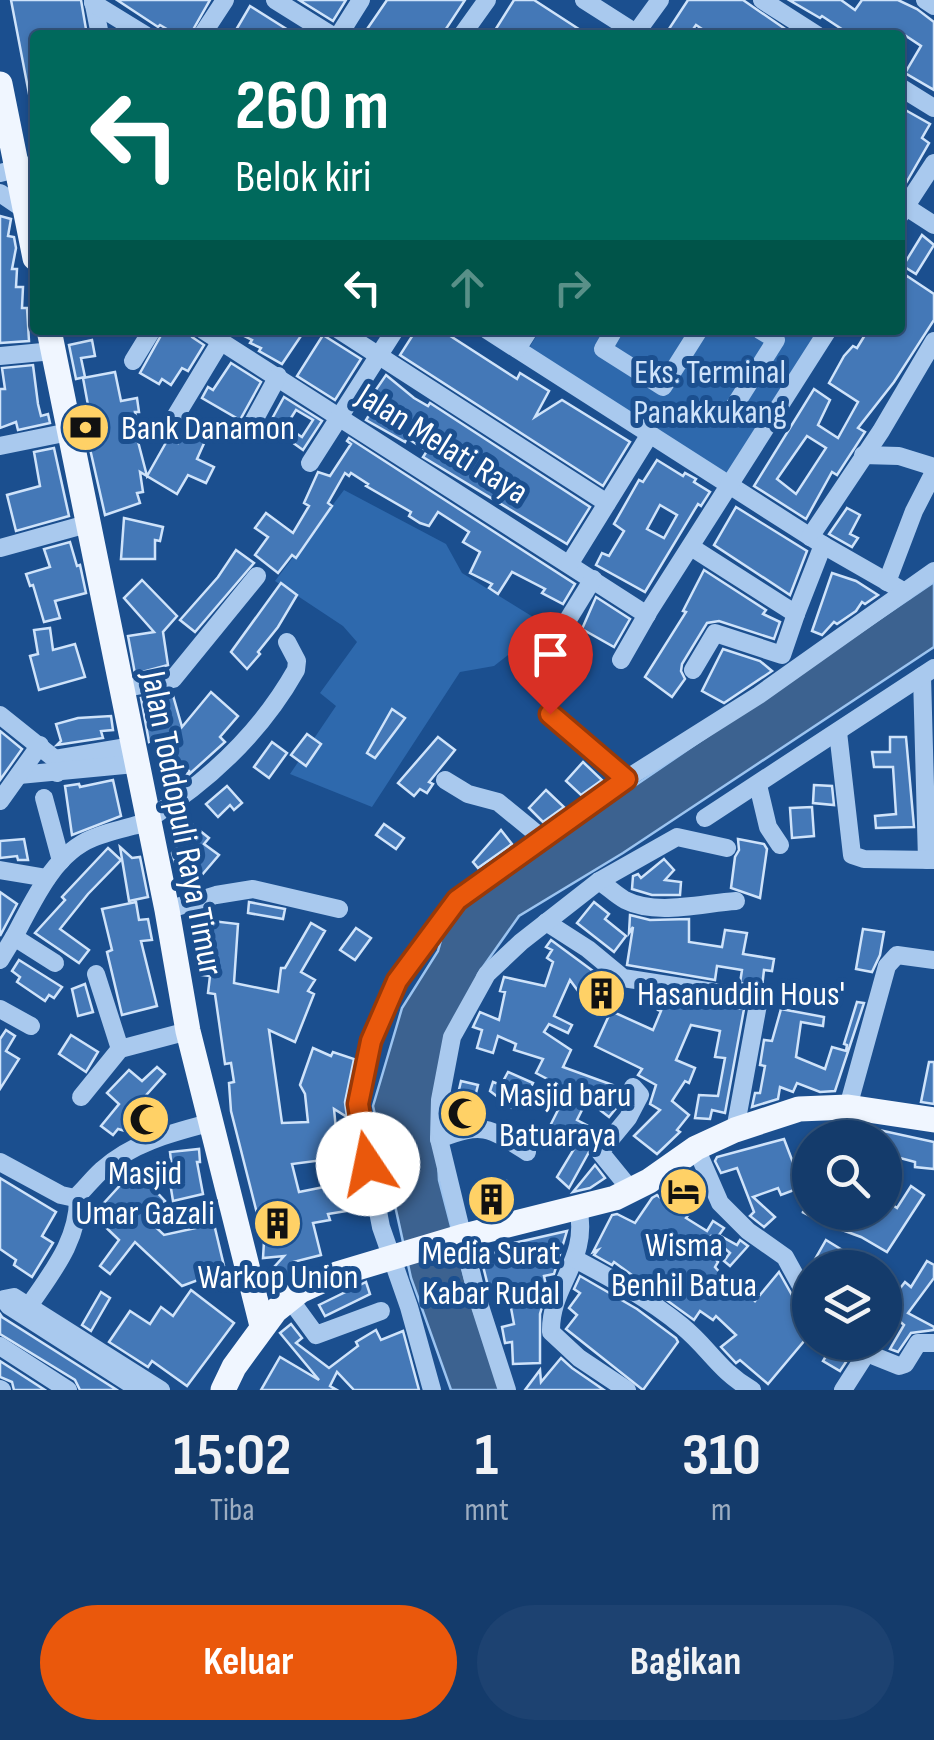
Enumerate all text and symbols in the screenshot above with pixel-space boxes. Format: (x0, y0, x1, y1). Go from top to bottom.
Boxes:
text: 260 m (235, 65, 389, 149)
icon: left (70, 70, 200, 200)
text: Belok kiri (235, 150, 371, 205)
icon: left (335, 260, 390, 315)
icon: ahead (440, 260, 495, 315)
icon: right (545, 260, 600, 315)
park label: Eks. Terminal Panakkukang (633, 351, 787, 434)
street label: Jalan Melati Raya (348, 374, 536, 514)
bank icon: Bank Danamon (60, 401, 112, 453)
place label: Bank Danamon (121, 407, 295, 450)
pin (508, 612, 593, 715)
icon: arrive (523, 627, 578, 682)
street label: Jalan Toddopuli Raya Timur (131, 667, 232, 979)
building icon: Hasanuddin Hous' (576, 967, 628, 1019)
place label: Hasanuddin Hous' (637, 973, 845, 1016)
place label: Masjid baru Batuaraya (499, 1074, 631, 1157)
mosque icon: Masjid baru Batuaraya (438, 1088, 490, 1140)
mosque icon: Masjid Umar Gazali (119, 1094, 171, 1146)
position arrow (316, 1112, 420, 1216)
map controls (792, 1120, 902, 1360)
button: search (792, 1120, 902, 1230)
place label: Masjid Umar Gazali (75, 1152, 215, 1235)
hotel icon: Wisma Benhil Batua (658, 1166, 710, 1218)
building icon: Media Surat Kabar Rudal (465, 1174, 517, 1226)
building icon: Warkop Union (252, 1198, 304, 1250)
place label: Wisma Benhil Batua (611, 1224, 757, 1307)
place label: Media Surat Kabar Rudal (422, 1232, 560, 1315)
button: layers (792, 1250, 902, 1360)
place label: Warkop Union (197, 1256, 359, 1299)
text: 15:02 (173, 1420, 291, 1492)
text: 1 (475, 1420, 498, 1492)
text: 310 (682, 1420, 761, 1492)
text: Tiba (210, 1491, 255, 1530)
text: mnt (465, 1491, 509, 1530)
text: m (711, 1491, 732, 1530)
button: Keluar (40, 1605, 457, 1720)
button: Bagikan (477, 1605, 894, 1720)

